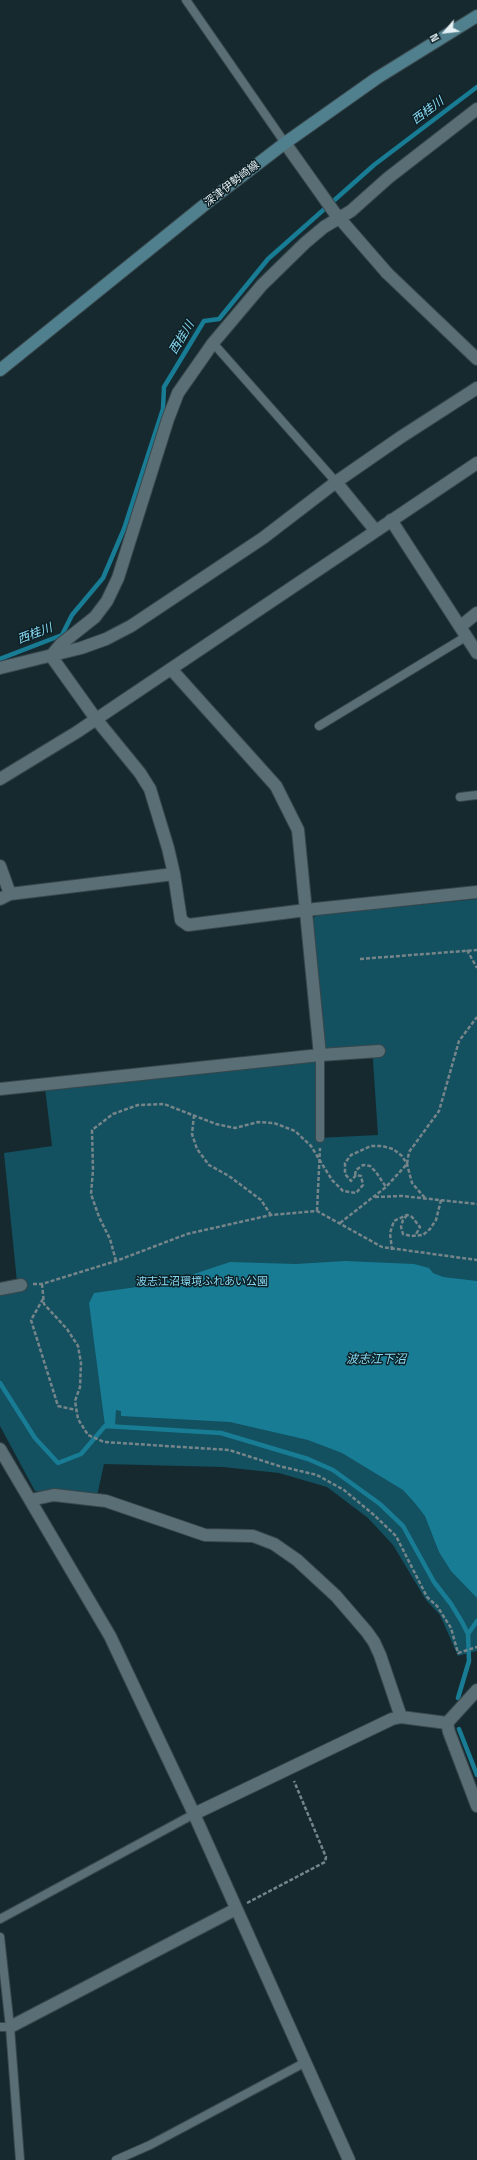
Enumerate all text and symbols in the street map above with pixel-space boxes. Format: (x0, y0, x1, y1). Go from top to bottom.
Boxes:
north arrow (425, 12, 465, 52)
text: N (426, 31, 442, 44)
water label: 西桂川 (409, 94, 447, 128)
street label: 深津伊勢崎線 (202, 158, 262, 210)
water label: 西桂川 (167, 319, 197, 357)
water label: 西桂川 (16, 621, 54, 647)
park label: 波志江沼環境ふれあい公園 (136, 1275, 268, 1289)
water label: 波志江下沼 (346, 1353, 406, 1367)

